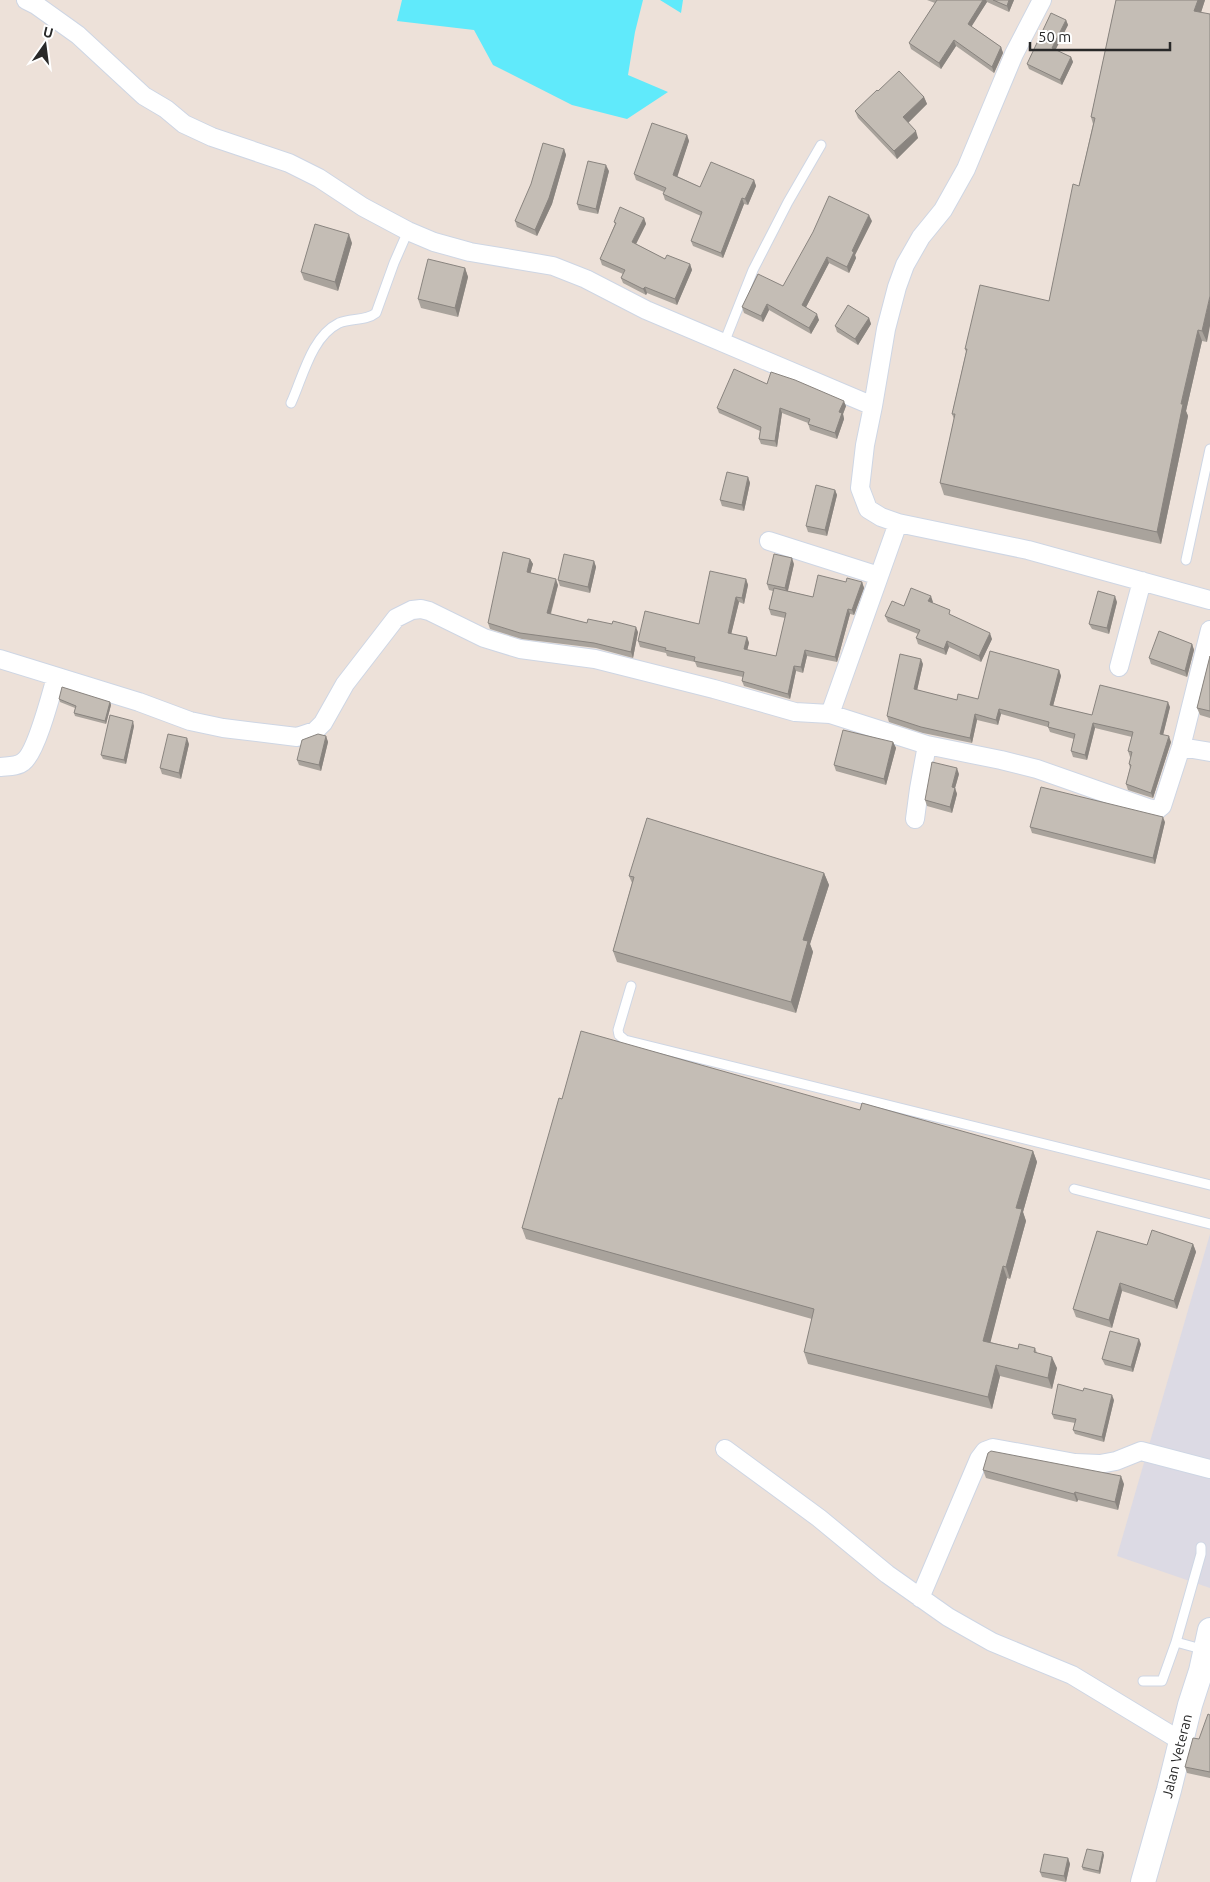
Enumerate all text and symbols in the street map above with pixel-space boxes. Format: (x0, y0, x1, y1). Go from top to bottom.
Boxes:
north arrow (20, 20, 70, 70)
scale bar (1030, 20, 1170, 52)
text: U (41, 23, 55, 41)
text: 50 m (1038, 28, 1071, 45)
street label: Jalan Veteran (1159, 1712, 1195, 1800)

